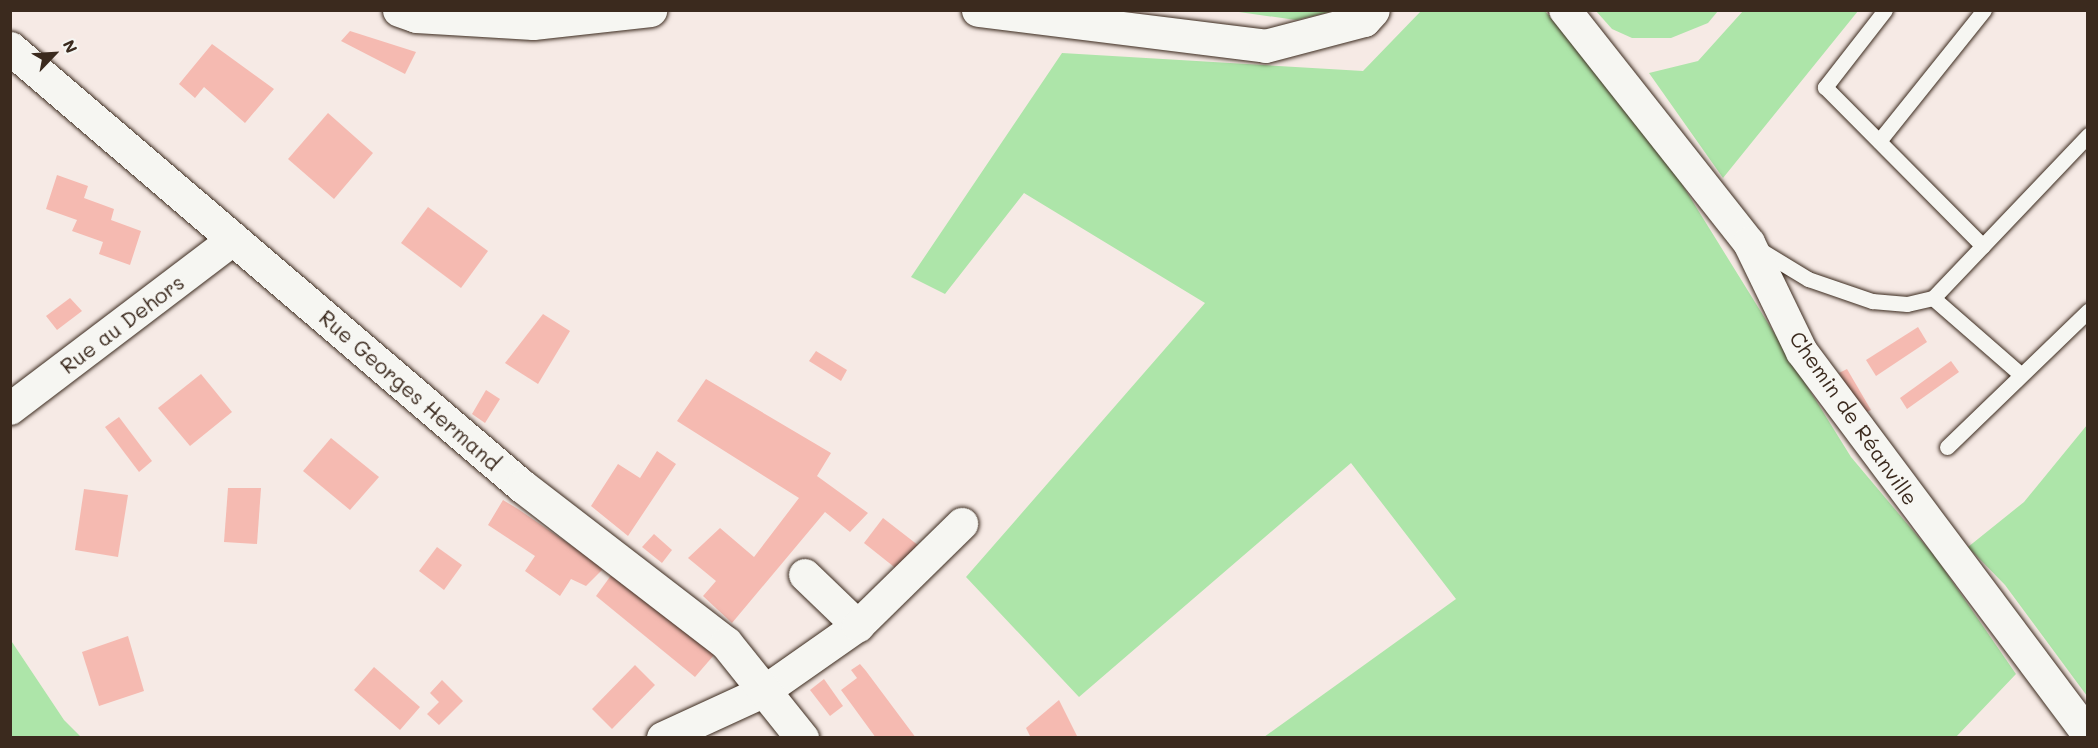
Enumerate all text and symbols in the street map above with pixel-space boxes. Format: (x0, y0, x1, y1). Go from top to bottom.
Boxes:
north arrow (24, 24, 84, 84)
text: N (59, 36, 83, 56)
street label: Rue au Dehors (55, 269, 189, 379)
street label: Rue Georges Hermand (314, 305, 506, 475)
street label: Chemin de Réanville (1784, 326, 1924, 510)

